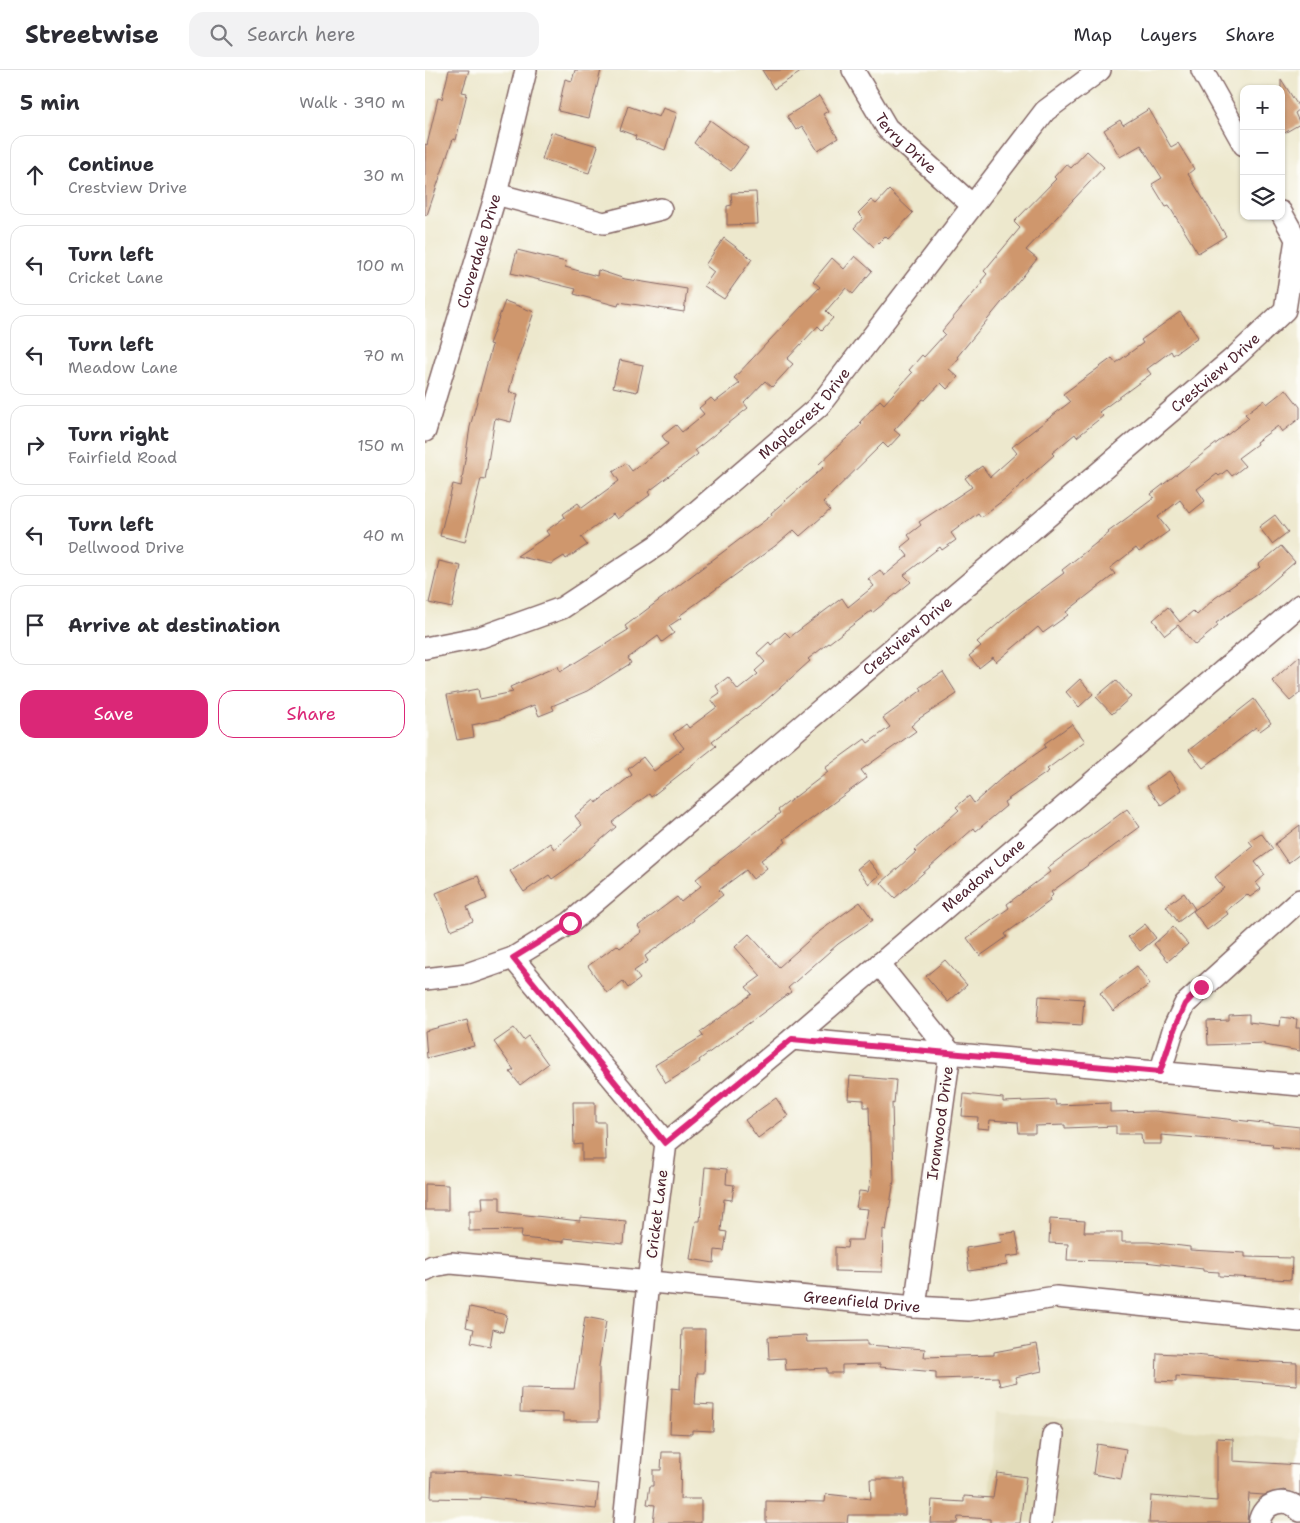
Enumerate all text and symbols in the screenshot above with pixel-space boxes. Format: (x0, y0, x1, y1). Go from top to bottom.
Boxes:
search box (189, 12, 539, 57)
text: Streetwise (25, 19, 159, 51)
icon: search (207, 21, 235, 49)
text: Search here (247, 22, 356, 47)
text: Map (1074, 23, 1112, 47)
text: Layers (1140, 23, 1197, 47)
text: Share (1225, 23, 1275, 47)
map controls (1240, 85, 1285, 220)
button: + (1240, 85, 1285, 130)
text: 5 min (20, 89, 80, 117)
text: Walk · 390 m (299, 92, 405, 113)
street label: Terry Drive (870, 109, 941, 178)
button: − (1240, 130, 1285, 175)
text: Continue (68, 152, 154, 177)
icon: ahead (21, 161, 49, 189)
text: 30 m (363, 165, 404, 186)
button: layers (1240, 175, 1285, 220)
text: Crestview Drive (68, 177, 187, 198)
street label: Cloverdale Drive (452, 191, 506, 311)
text: Turn left (68, 242, 154, 267)
icon: left (21, 251, 49, 279)
text: 100 m (356, 255, 404, 276)
text: Cricket Lane (68, 267, 164, 288)
street label: Crestview Drive (1167, 329, 1264, 417)
text: Turn left (68, 332, 154, 357)
icon: left (21, 341, 49, 369)
text: 70 m (363, 345, 404, 366)
text: Meadow Lane (68, 357, 178, 378)
street label: Maplecrest Drive (754, 364, 855, 464)
text: Turn right (68, 422, 169, 447)
icon: right (21, 431, 49, 459)
text: 150 m (357, 435, 404, 456)
text: Fairfield Road (68, 447, 177, 468)
text: Turn left (68, 512, 154, 537)
icon: left (21, 521, 49, 549)
text: 40 m (362, 525, 404, 546)
text: Dellwood Drive (68, 537, 185, 558)
street label: Crestview Drive (858, 592, 957, 680)
icon: arrive (21, 611, 49, 639)
text: Arrive at destination (68, 613, 280, 638)
button: Save (20, 690, 208, 738)
button: Share (218, 690, 405, 738)
street label: Meadow Lane (938, 834, 1029, 917)
route start (559, 912, 582, 935)
route end (1190, 976, 1213, 999)
street label: Ironwood Drive (922, 1065, 958, 1181)
street label: Cricket Lane (642, 1168, 672, 1260)
street label: Greenfield Drive (803, 1286, 921, 1317)

